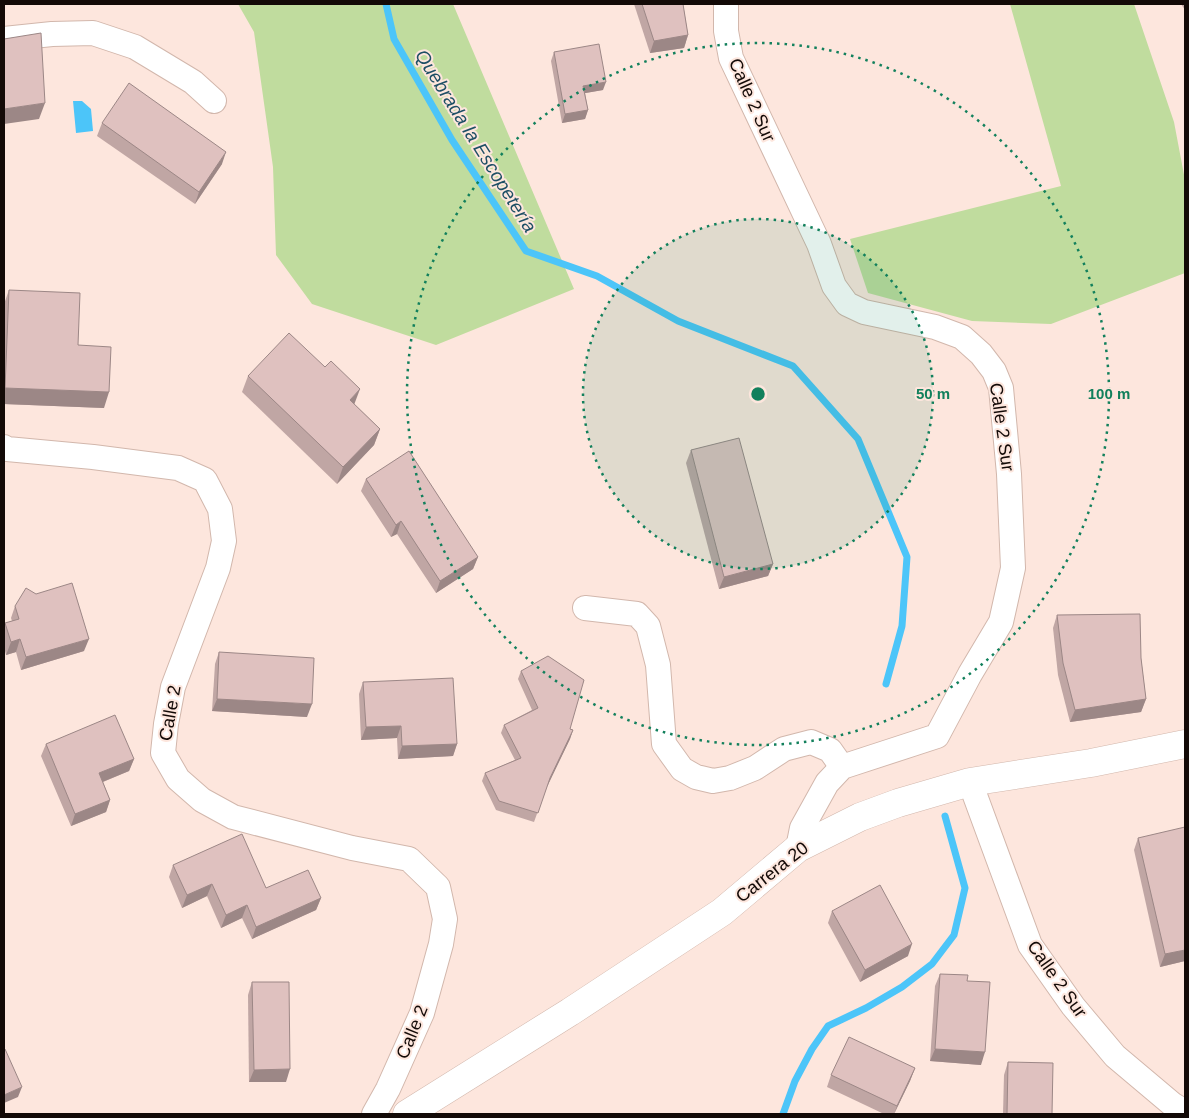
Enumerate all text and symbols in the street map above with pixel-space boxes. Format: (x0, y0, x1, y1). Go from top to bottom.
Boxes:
water label: Quebrada la Escopetería (411, 46, 541, 236)
street label: Calle 2 Sur (725, 55, 779, 145)
street label: Calle 2 Sur (986, 382, 1018, 472)
centre of rings (749, 385, 767, 403)
text: 50 m (916, 385, 950, 402)
text: 100 m (1088, 385, 1130, 402)
street label: Calle 2 (155, 684, 185, 742)
street label: Carrera 20 (732, 838, 812, 906)
street label: Calle 2 Sur (1023, 937, 1091, 1021)
street label: Calle 2 (392, 1002, 432, 1062)

